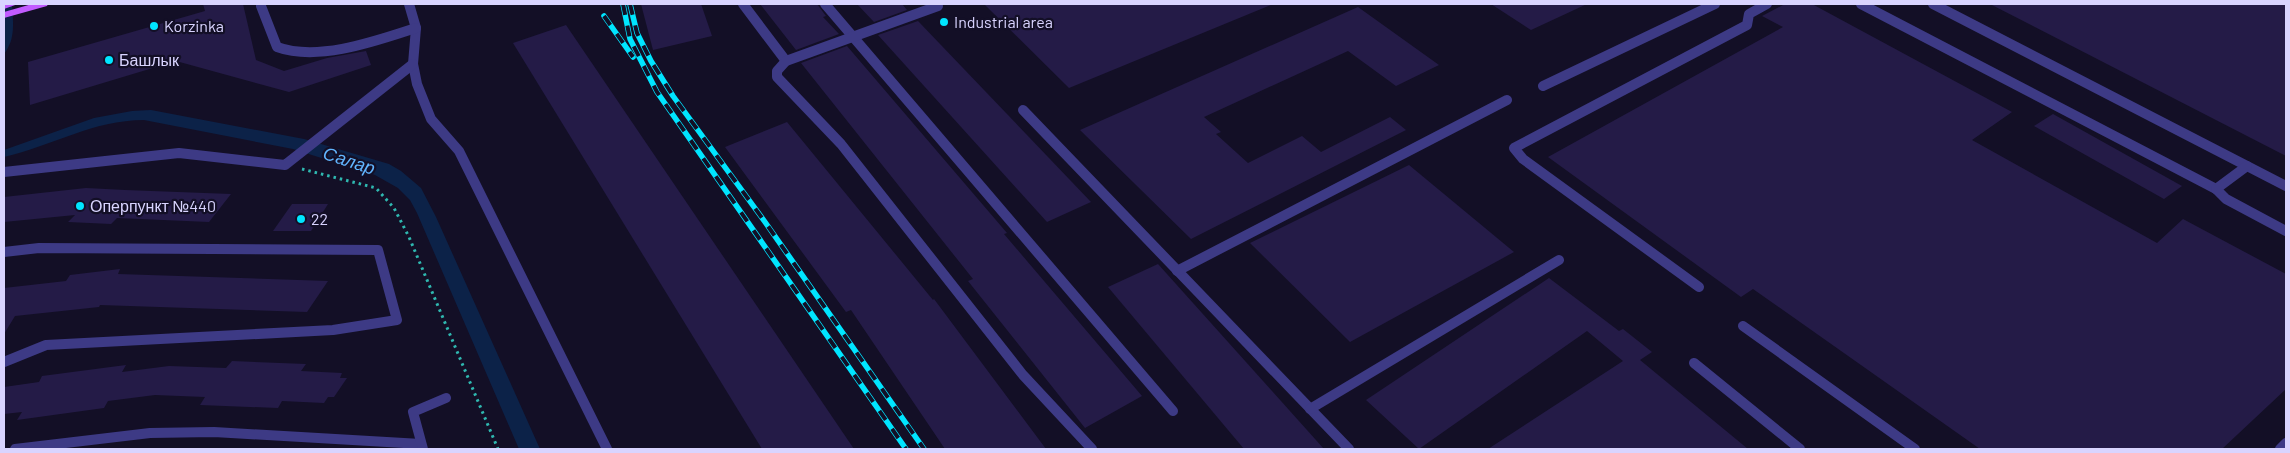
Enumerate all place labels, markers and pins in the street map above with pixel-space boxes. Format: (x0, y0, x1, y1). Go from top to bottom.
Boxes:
place label: Industrial area (954, 12, 1053, 31)
place label: Korzinka (164, 16, 224, 35)
marker: Industrial area (938, 16, 950, 28)
marker: Korzinka (148, 20, 160, 32)
place label: Башлык (119, 50, 180, 69)
marker: Башлык (103, 54, 115, 66)
place label: Оперпункт №440 (90, 196, 216, 215)
marker: Оперпункт №440 (74, 200, 86, 212)
place label: 22 (311, 209, 328, 228)
marker: 22 (295, 213, 307, 225)

